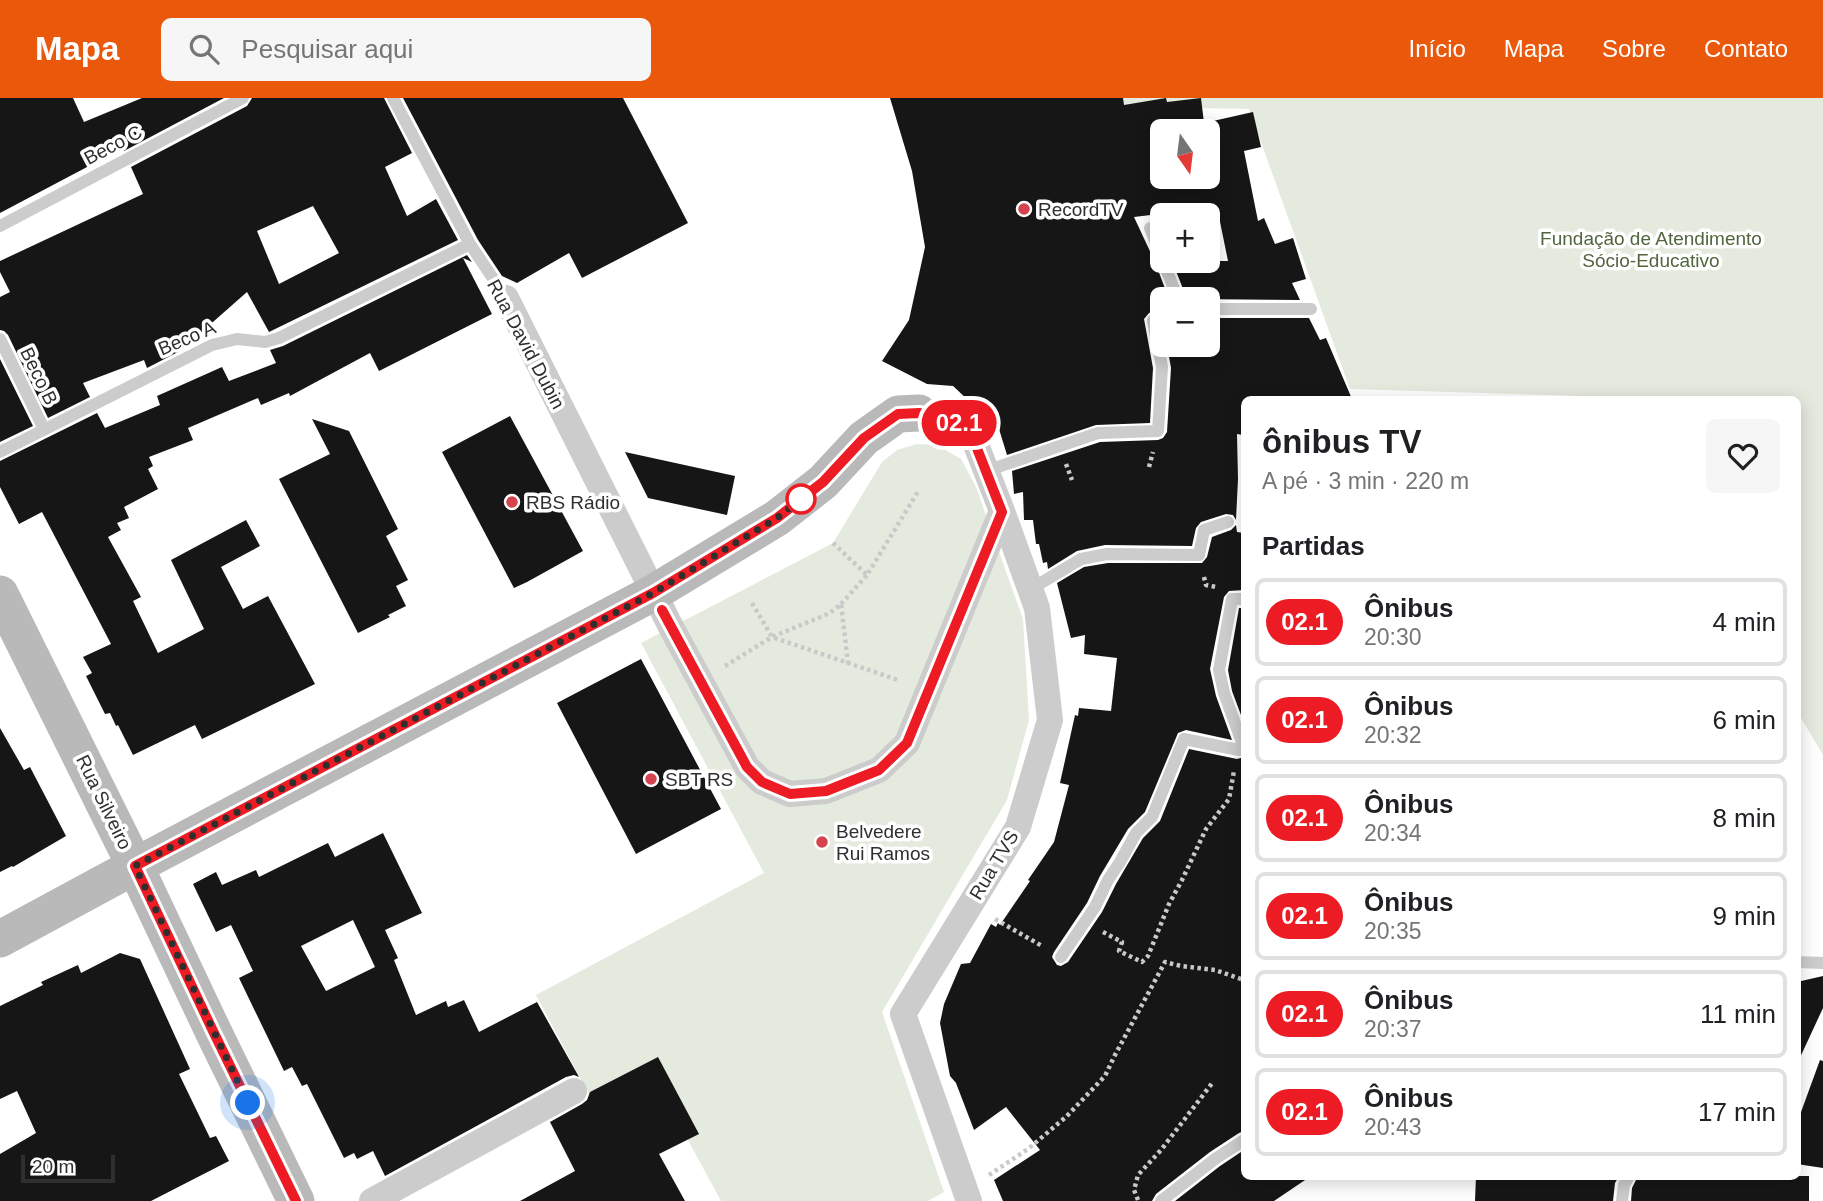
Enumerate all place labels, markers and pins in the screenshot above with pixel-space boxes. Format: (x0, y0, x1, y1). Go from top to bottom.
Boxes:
place label: RecordTV (1038, 199, 1124, 220)
marker: RecordTV (1016, 201, 1032, 217)
unlabelled marker (786, 484, 816, 514)
place label: RBS Rádio (526, 492, 620, 513)
marker: RBS Rádio (504, 494, 520, 510)
place label: SBT RS (665, 769, 733, 790)
marker: SBT RS (643, 771, 659, 787)
place label: Belvedere Rui Ramos (836, 821, 930, 864)
marker: Belvedere Rui Ramos (814, 834, 830, 850)

